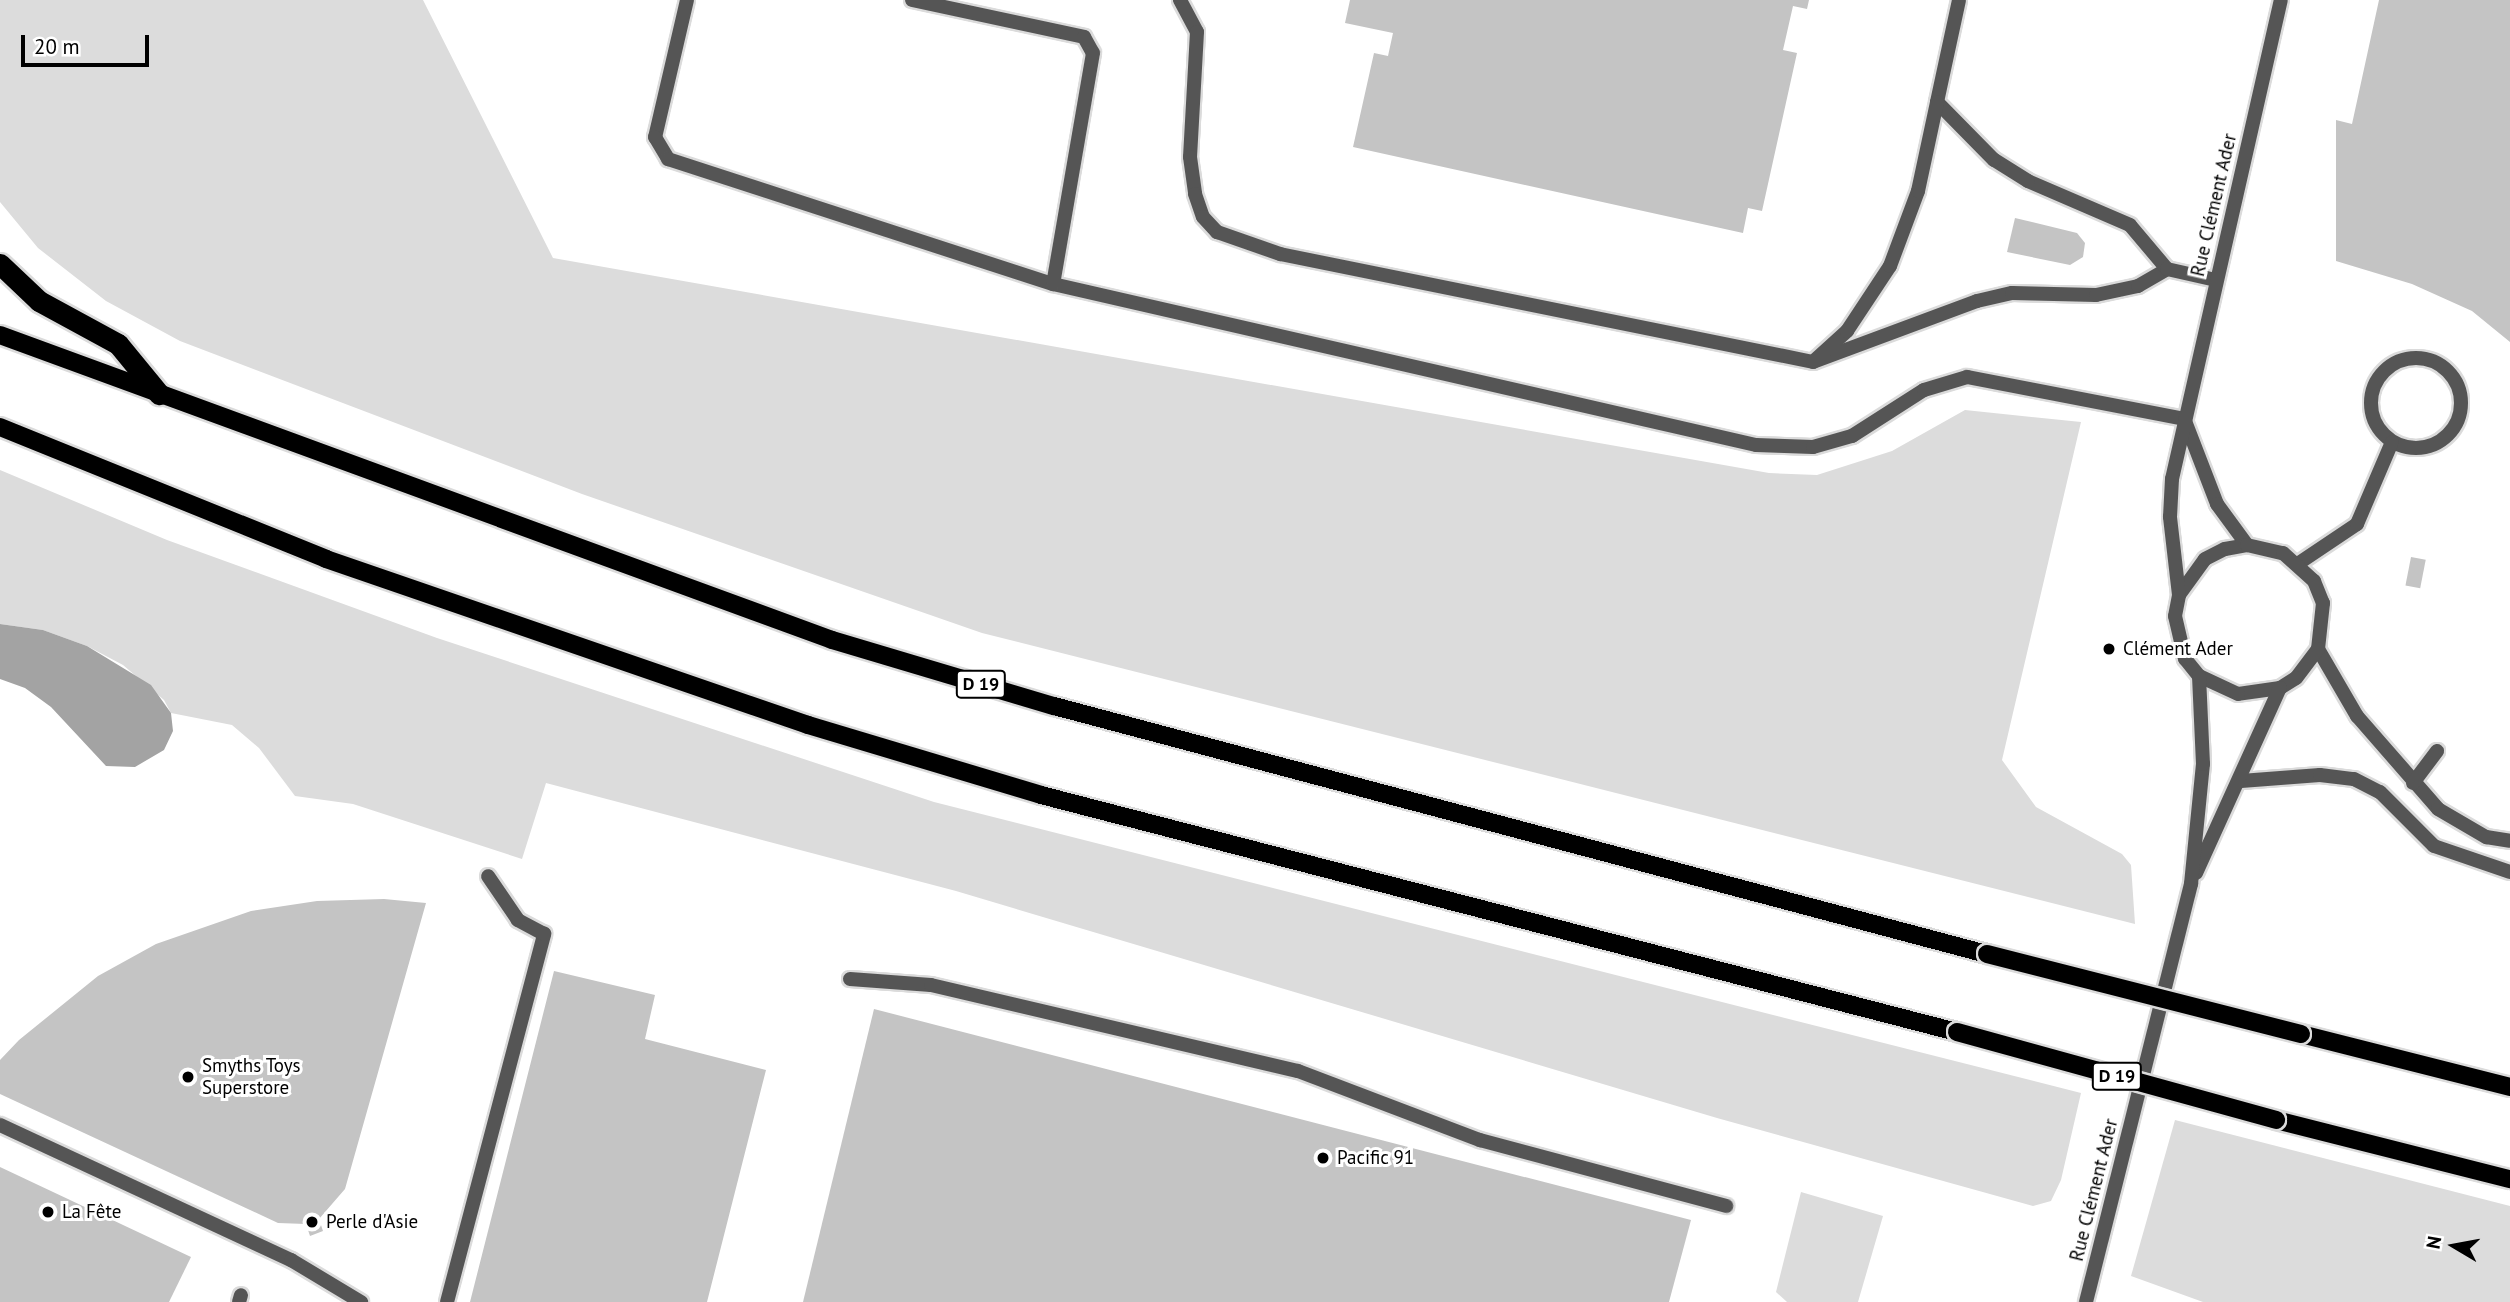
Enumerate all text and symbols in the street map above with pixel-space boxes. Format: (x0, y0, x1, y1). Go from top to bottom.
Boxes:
scale bar (24, 21, 152, 65)
text: 20 m (34, 33, 80, 60)
street label: Rue Clément Ader (2186, 131, 2242, 279)
place label: Clément Ader (2123, 638, 2233, 660)
marker: Clément Ader (2101, 641, 2117, 657)
road number: D 19 (955, 670, 1007, 698)
place label: Smyths Toys Superstore (202, 1055, 301, 1099)
road number: D 19 (2091, 1062, 2143, 1091)
marker: Smyths Toys Superstore (180, 1069, 196, 1085)
street label: Rue Clément Ader (2065, 1116, 2123, 1264)
place label: Pacific 91 (1337, 1147, 1415, 1169)
marker: Pacific 91 (1315, 1150, 1331, 1166)
place label: La Fête (62, 1201, 121, 1223)
marker: La Fête (40, 1204, 56, 1220)
place label: Perle d'Asie (326, 1211, 418, 1233)
north arrow (2419, 1211, 2489, 1281)
marker: Perle d'Asie (304, 1214, 320, 1230)
text: N (2420, 1234, 2446, 1251)

